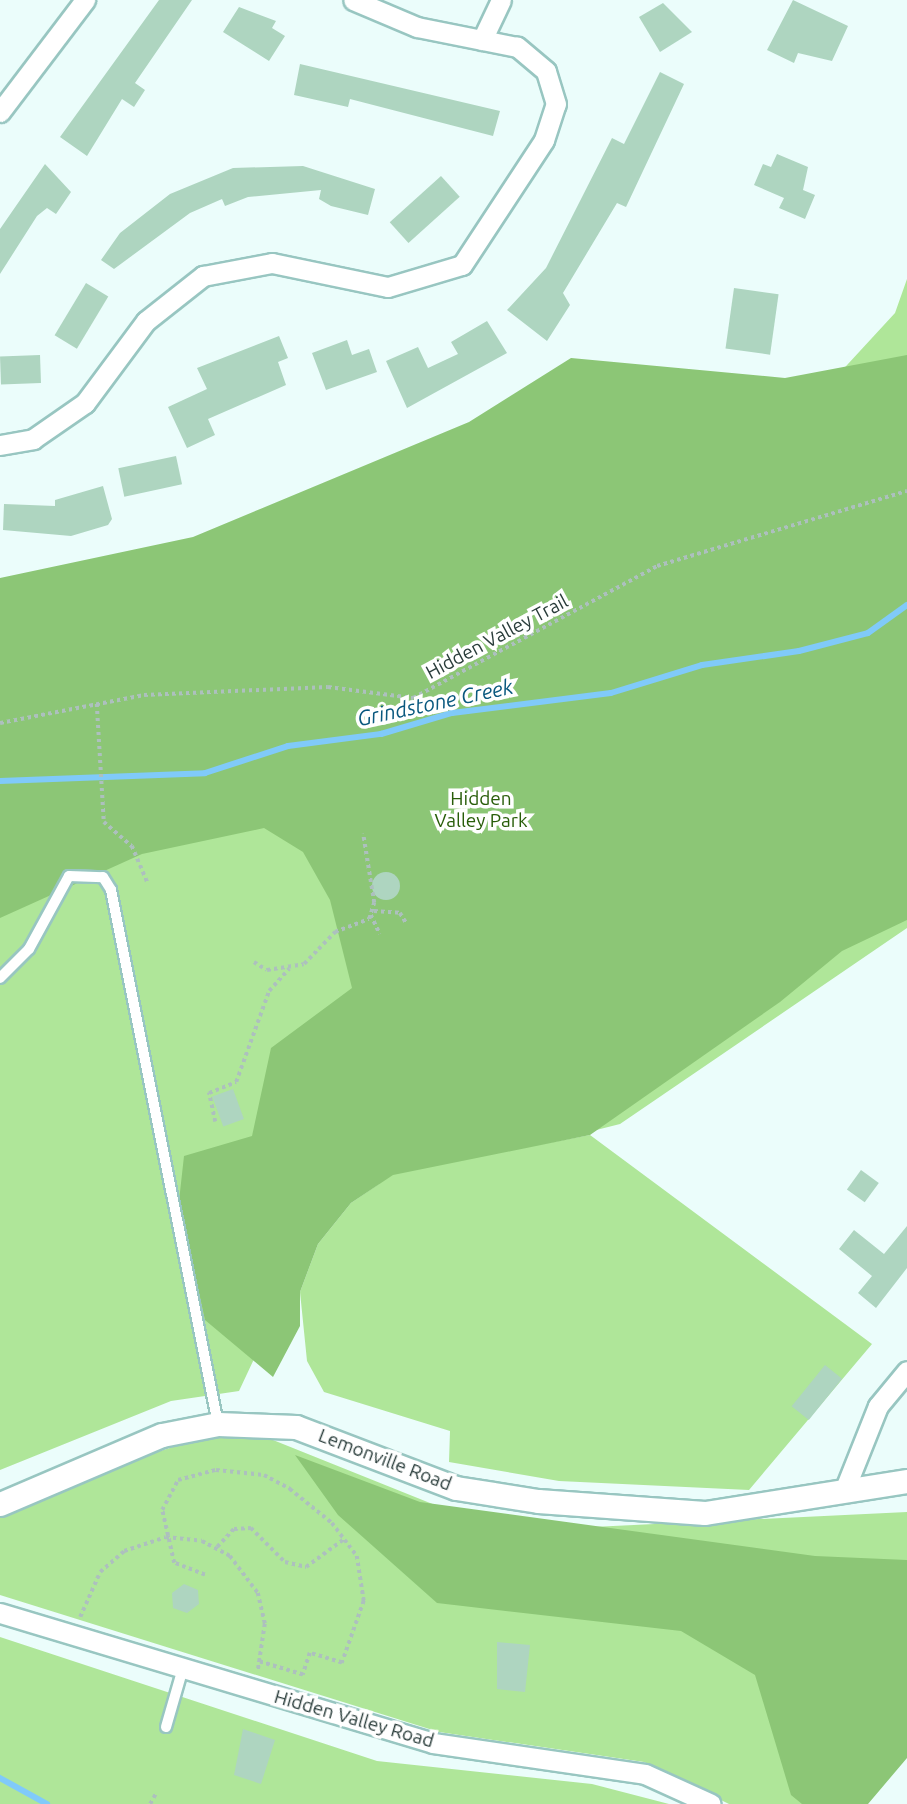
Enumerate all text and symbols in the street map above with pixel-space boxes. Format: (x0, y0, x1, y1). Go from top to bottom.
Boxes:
street label: Hidden Valley Trail (422, 590, 572, 684)
water label: Grindstone Creek (355, 673, 515, 731)
park label: Hidden Valley Park (434, 788, 528, 832)
street label: Lemonville Road (315, 1424, 455, 1496)
street label: Hidden Valley Road (272, 1685, 436, 1753)

